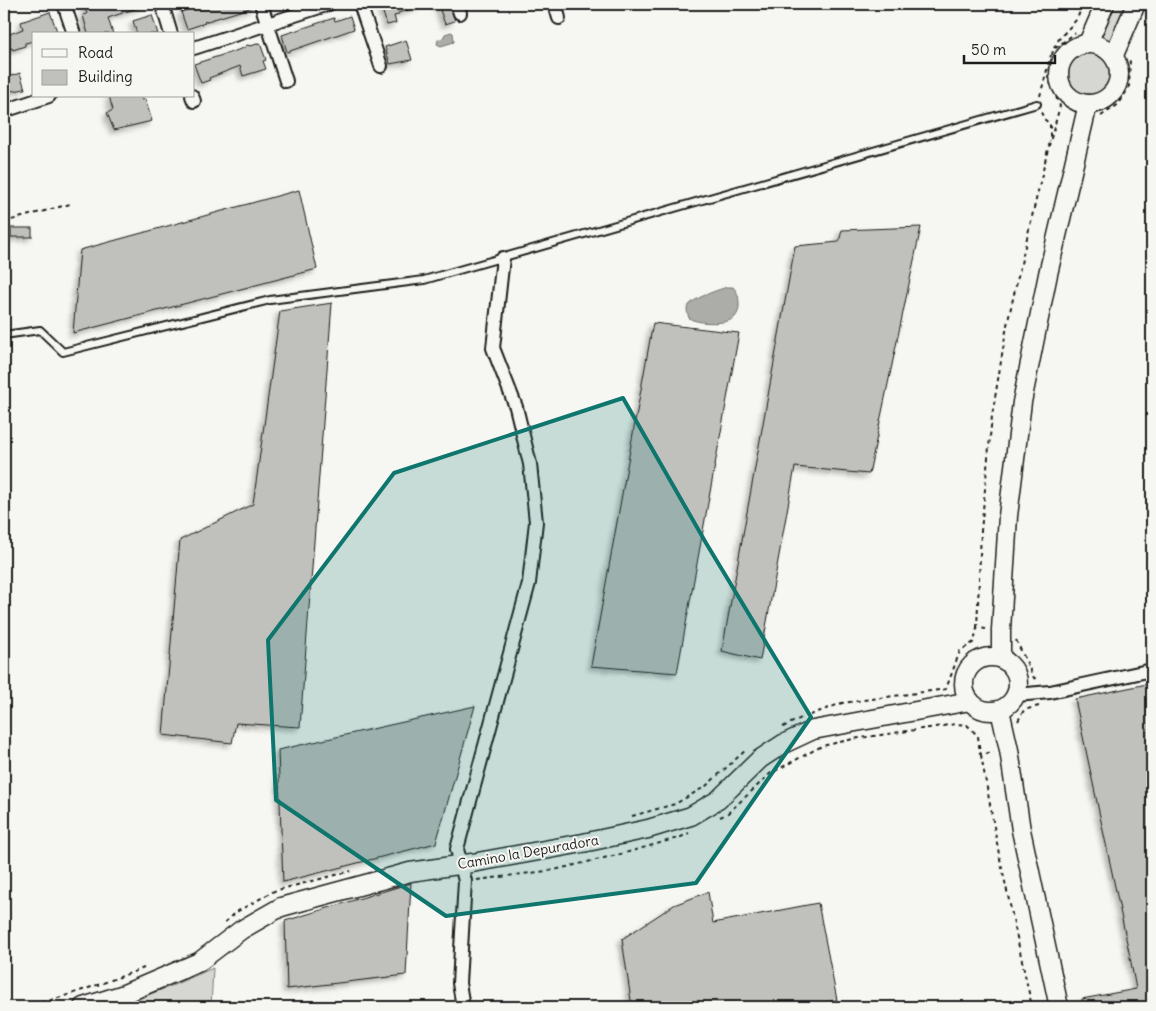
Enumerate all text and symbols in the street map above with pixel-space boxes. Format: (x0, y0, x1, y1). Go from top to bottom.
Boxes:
legend (32, 32, 195, 98)
scale bar (964, 32, 1055, 64)
text: 50 m (971, 40, 1006, 59)
text: Road (78, 43, 113, 62)
text: Building (78, 67, 133, 86)
street label: Camino la Depuradora (456, 831, 600, 873)

